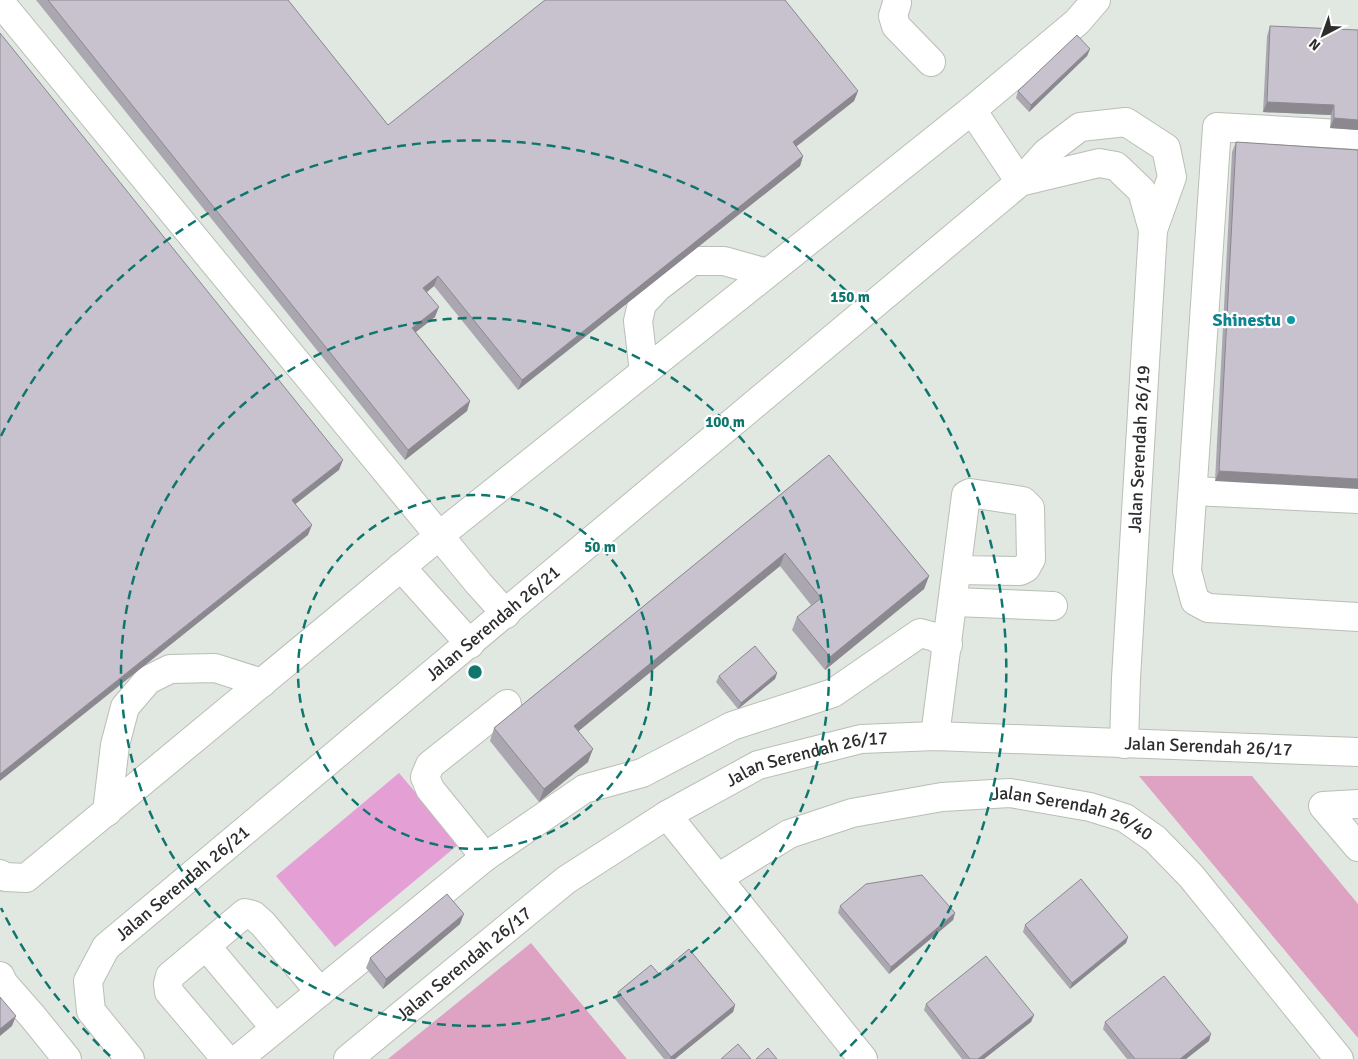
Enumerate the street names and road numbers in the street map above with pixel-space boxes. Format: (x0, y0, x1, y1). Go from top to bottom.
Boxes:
street label: Jalan Serendah 26/19 (1124, 365, 1154, 533)
street label: Jalan Serendah 26/21 (421, 561, 564, 686)
street label: Jalan Serendah 26/17 (722, 727, 888, 792)
street label: Jalan Serendah 26/17 (1124, 732, 1293, 761)
street label: Jalan Serendah 26/40 (991, 782, 1157, 845)
street label: Jalan Serendah 26/21 (111, 821, 254, 946)
street label: Jalan Serendah 26/17 (392, 902, 536, 1026)

